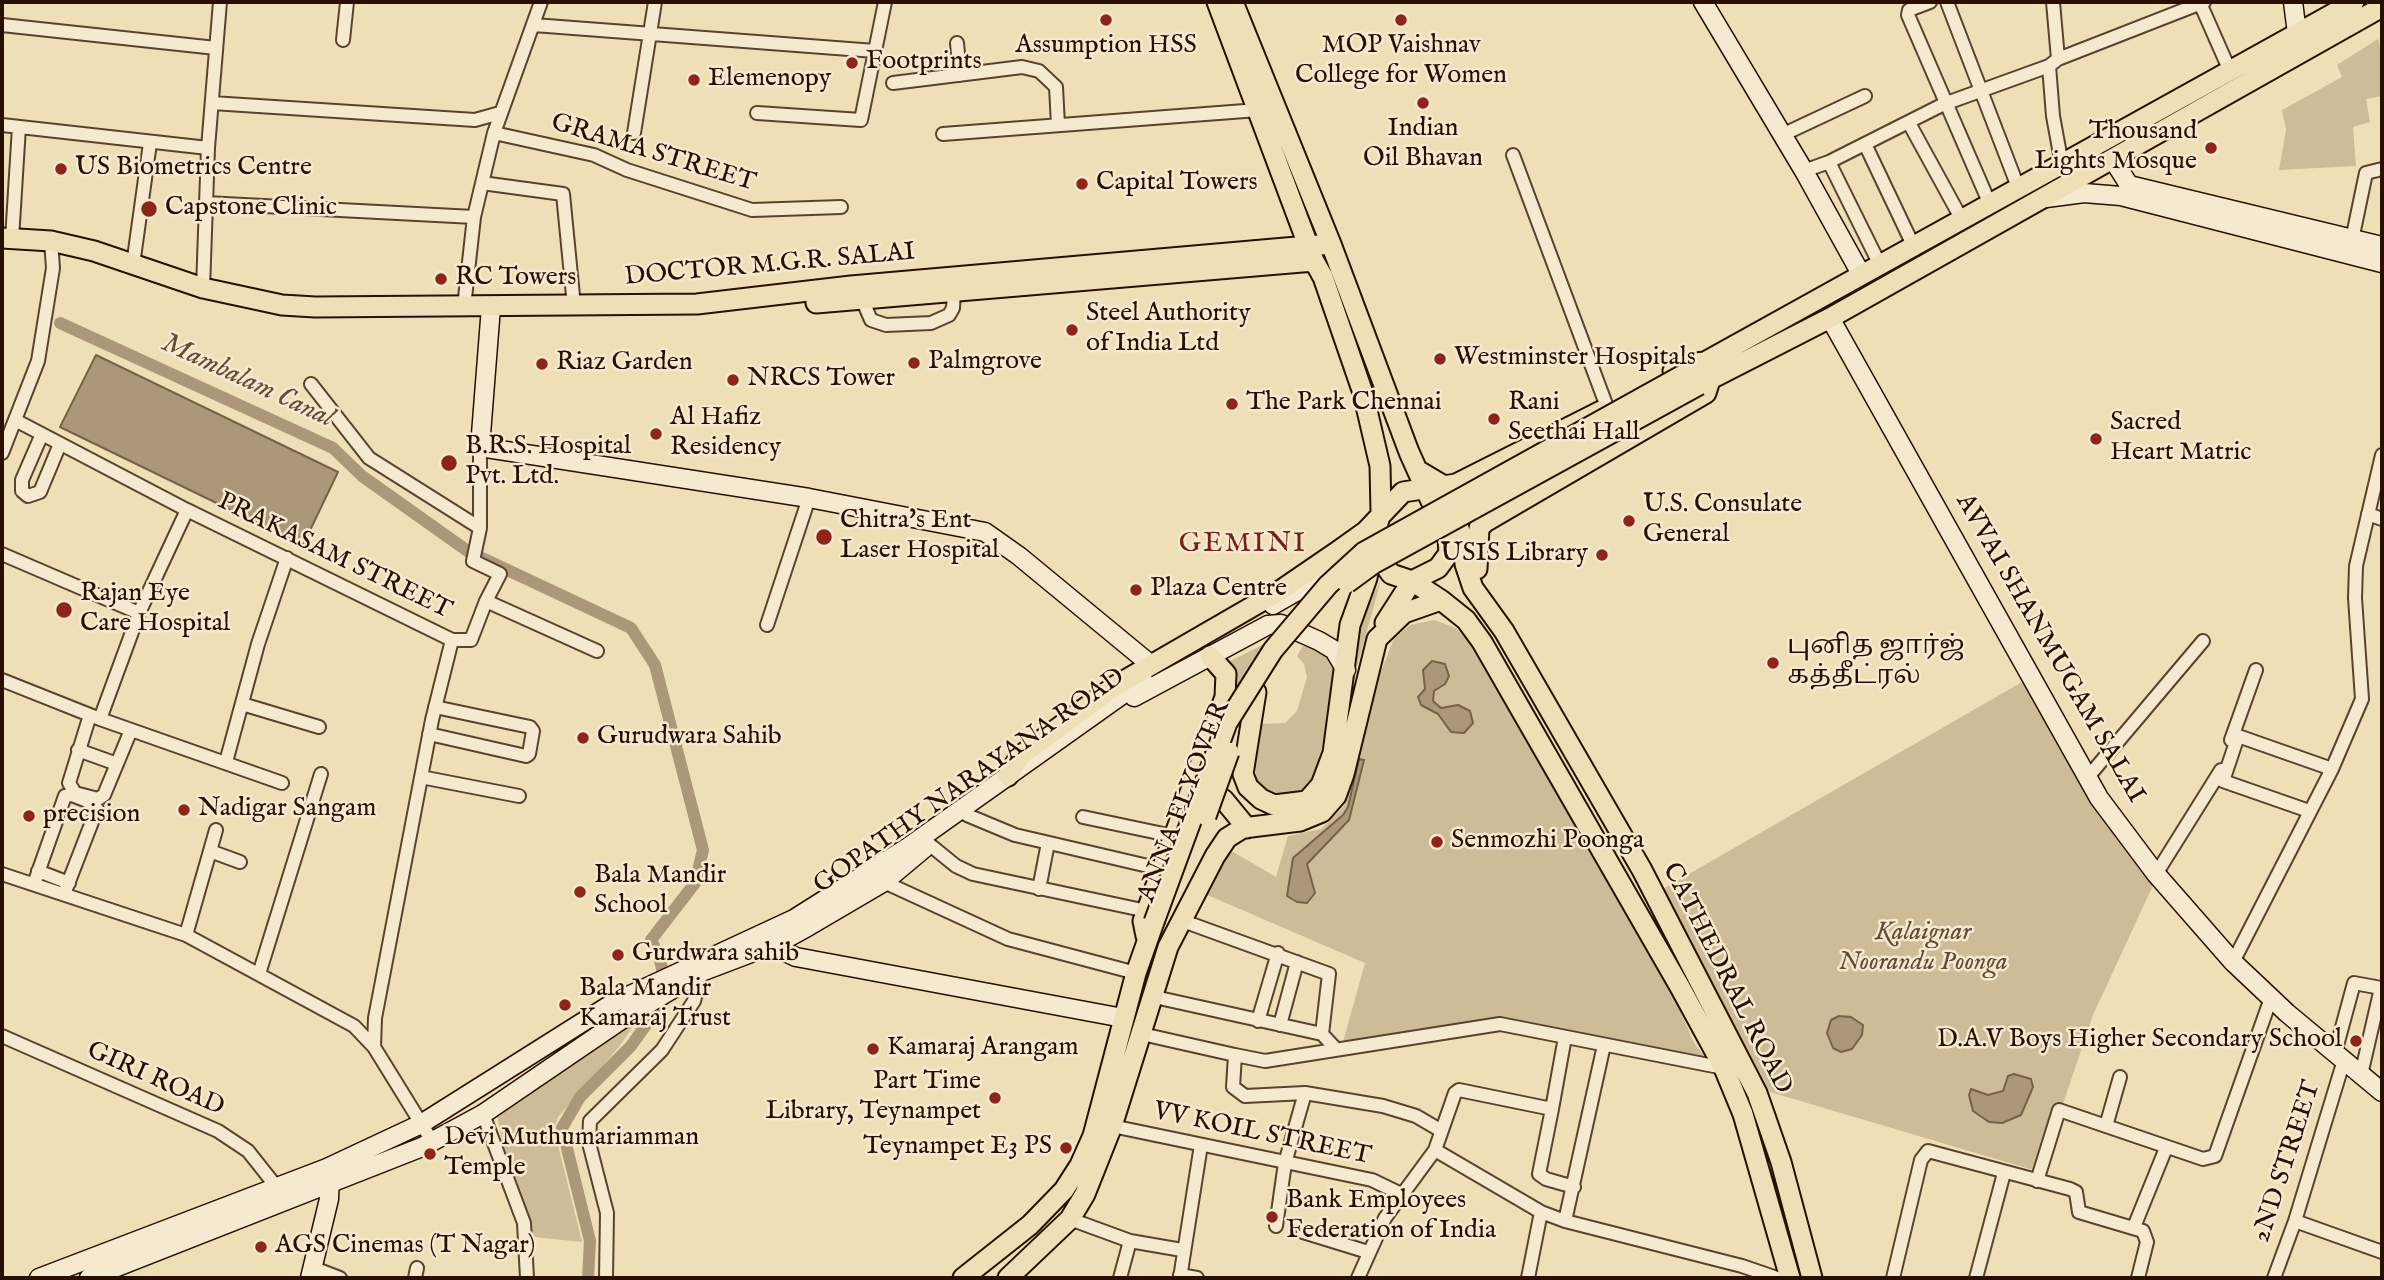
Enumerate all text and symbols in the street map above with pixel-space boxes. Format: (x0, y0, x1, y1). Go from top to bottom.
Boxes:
marker: Assumption HSS (1098, 12, 1114, 28)
marker: MOP Vaishnav College for Women (1393, 12, 1409, 28)
place label: Assumption HSS (1015, 31, 1197, 63)
place label: MOP Vaishnav College for Women (1295, 31, 1507, 92)
place label: Footprints (866, 47, 982, 79)
marker: Footprints (844, 55, 860, 71)
place label: Elemenopy (708, 64, 831, 96)
marker: Elemenopy (686, 72, 702, 88)
marker: Indian Oil Bhavan (1415, 95, 1431, 111)
street label: GRAMA STREET (547, 108, 759, 200)
place label: Indian Oil Bhavan (1363, 114, 1483, 176)
place label: Thousand Lights Mosque (2034, 117, 2197, 178)
marker: Thousand Lights Mosque (2203, 140, 2219, 156)
place label: US Biometrics Centre (75, 153, 312, 185)
marker: US Biometrics Centre (53, 161, 69, 177)
place label: Capital Towers (1096, 168, 1258, 200)
marker: Capital Towers (1074, 176, 1090, 192)
place label: Capstone Clinic (165, 193, 337, 225)
marker: Capstone Clinic (139, 199, 159, 219)
street label: DOCTOR M.G.R. SALAI (624, 238, 916, 294)
place label: RC Towers (455, 263, 576, 295)
marker: RC Towers (433, 271, 449, 287)
place label: Steel Authority of India Ltd (1086, 299, 1251, 360)
marker: Steel Authority of India Ltd (1064, 322, 1080, 338)
water label: Mambalam Canal (156, 328, 338, 436)
place label: Westminster Hospitals (1454, 343, 1696, 375)
place label: Palmgrove (928, 347, 1042, 379)
place label: Riaz Garden (556, 348, 693, 380)
marker: Westminster Hospitals (1432, 351, 1448, 367)
marker: Palmgrove (906, 355, 922, 371)
marker: Riaz Garden (534, 356, 550, 372)
place label: NRCS Tower (747, 364, 895, 396)
marker: NRCS Tower (725, 372, 741, 388)
place label: The Park Chennai (1246, 388, 1442, 420)
place label: Rani Seethai Hall (1508, 388, 1640, 450)
marker: The Park Chennai (1224, 396, 1240, 412)
place label: Al Hafiz Residency (670, 403, 781, 464)
place label: Sacred Heart Matric (2110, 408, 2251, 470)
marker: Rani Seethai Hall (1486, 411, 1502, 427)
marker: Al Hafiz Residency (648, 426, 664, 442)
marker: Sacred Heart Matric (2088, 431, 2104, 447)
place label: B.R.S. Hospital Pvt. Ltd. (465, 432, 631, 494)
marker: B.R.S. Hospital Pvt. Ltd. (439, 453, 459, 473)
street label: PRAKASAM STREET (212, 487, 456, 627)
street label: AVVAI SHANMUGAM SALAI (1948, 489, 2150, 809)
place label: U.S. Consulate General (1643, 490, 1802, 552)
place label: Chitra's Ent Laser Hospital (840, 506, 999, 568)
marker: U.S. Consulate General (1621, 513, 1637, 529)
marker: Chitra's Ent Laser Hospital (814, 527, 834, 547)
district label: GEMINI (1180, 528, 1306, 562)
place label: USIS Library (1440, 539, 1588, 571)
marker: USIS Library (1594, 547, 1610, 563)
place label: Plaza Centre (1150, 574, 1287, 606)
place label: Rajan Eye Care Hospital (80, 579, 230, 640)
marker: Plaza Centre (1128, 582, 1144, 598)
marker: Rajan Eye Care Hospital (54, 600, 74, 620)
place label: புனித ஜார்ஜ் கத்தீட்ரல் (1787, 632, 1965, 694)
marker: புனித ஜார்ஜ் கத்தீட்ரல் (1765, 655, 1781, 671)
street label: GOPATHY NARAYANA ROAD (808, 662, 1132, 902)
street label: ANNA FLYOVER (1132, 697, 1238, 907)
place label: Gurudwara Sahib (597, 722, 782, 754)
marker: Gurudwara Sahib (575, 730, 591, 746)
place label: Nadigar Sangam (198, 794, 376, 826)
place label: precision (43, 800, 140, 832)
marker: Nadigar Sangam (176, 802, 192, 818)
marker: precision (21, 808, 37, 824)
place label: Senmozhi Poonga (1451, 826, 1644, 858)
marker: Senmozhi Poonga (1429, 834, 1445, 850)
street label: CATHEDRAL ROAD (1654, 858, 1798, 1100)
place label: Bala Mandir School (594, 861, 726, 922)
marker: Bala Mandir School (572, 884, 588, 900)
park label: Kalaignar Noorandu Poonga (1838, 918, 2008, 979)
place label: Gurdwara sahib (632, 939, 799, 971)
marker: Gurdwara sahib (610, 947, 626, 963)
place label: Bala Mandir Kamaraj Trust (579, 974, 731, 1036)
marker: Bala Mandir Kamaraj Trust (557, 997, 573, 1013)
place label: D.A.V Boys Higher Secondary School (1937, 1025, 2342, 1057)
place label: Kamaraj Arangam (887, 1033, 1079, 1065)
marker: D.A.V Boys Higher Secondary School (2348, 1033, 2364, 1049)
street label: GIRI ROAD (81, 1036, 229, 1124)
marker: Kamaraj Arangam (865, 1041, 881, 1057)
place label: Part Time Library, Teynampet (765, 1067, 981, 1128)
street label: 2ND STREET (2247, 1077, 2329, 1247)
marker: Part Time Library, Teynampet (987, 1090, 1003, 1106)
street label: VV KOIL STREET (1150, 1097, 1374, 1173)
place label: Devi Muthumariamman Temple (444, 1123, 699, 1184)
place label: Teynampet E3 PS (863, 1132, 1052, 1164)
marker: Teynampet E3 PS (1058, 1140, 1074, 1156)
marker: Devi Muthumariamman Temple (422, 1146, 438, 1162)
place label: Bank Employees Federation of India (1286, 1186, 1496, 1248)
marker: Bank Employees Federation of India (1264, 1209, 1280, 1225)
place label: AGS Cinemas (T Nagar) (275, 1231, 535, 1263)
marker: AGS Cinemas (T Nagar) (253, 1239, 269, 1255)

